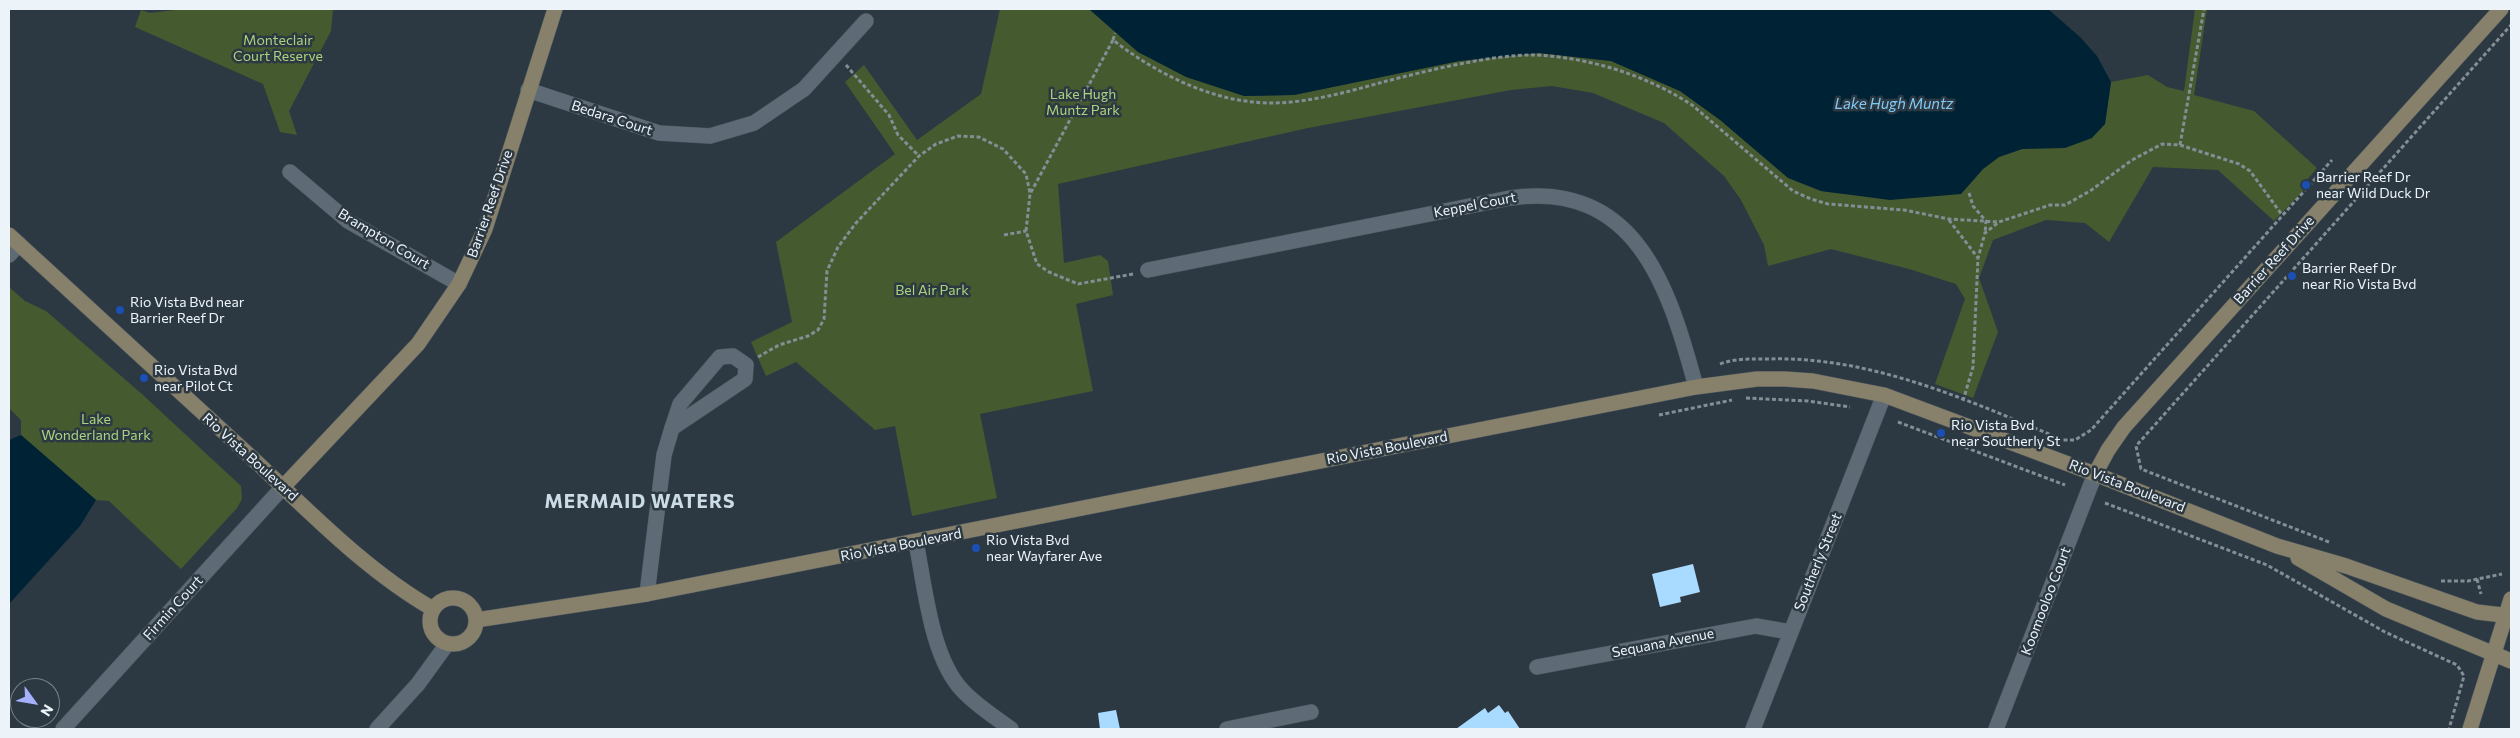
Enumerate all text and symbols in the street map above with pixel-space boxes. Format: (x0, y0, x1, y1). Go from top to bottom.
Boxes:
park label: Monteclair Court Reserve (233, 32, 323, 64)
park label: Lake Hugh Muntz Park (1046, 86, 1120, 118)
water label: Lake Hugh Muntz (1834, 95, 1954, 113)
street label: Bedara Court (569, 97, 655, 139)
street label: Barrier Reef Drive (464, 148, 516, 260)
place label: Barrier Reef Dr near Wild Duck Dr (2316, 169, 2430, 202)
marker: Barrier Reef Dr near Wild Duck Dr (2300, 179, 2312, 191)
street label: Keppel Court (1432, 189, 1518, 221)
street label: Brampton Court (335, 205, 433, 273)
street label: Barrier Reef Drive (2230, 213, 2318, 307)
place label: Barrier Reef Dr near Rio Vista Bvd (2302, 260, 2416, 292)
marker: Barrier Reef Dr near Rio Vista Bvd (2286, 270, 2298, 282)
park label: Bel Air Park (895, 282, 969, 298)
place label: Rio Vista Bvd near Barrier Reef Dr (130, 294, 244, 326)
marker: Rio Vista Bvd near Barrier Reef Dr (114, 304, 126, 316)
place label: Rio Vista Bvd near Pilot Ct (154, 362, 237, 394)
marker: Rio Vista Bvd near Pilot Ct (138, 372, 150, 384)
street label: Rio Vista Boulevard (199, 410, 301, 504)
park label: Lake Wonderland Park (41, 411, 151, 444)
place label: Rio Vista Bvd near Southerly St (1951, 417, 2060, 450)
marker: Rio Vista Bvd near Southerly St (1935, 427, 1947, 439)
street label: Rio Vista Boulevard (1325, 428, 1449, 468)
street label: Rio Vista Boulevard (2067, 456, 2187, 516)
district label: MERMAID WATERS (543, 491, 737, 513)
street label: Southerly Street (1791, 511, 1845, 613)
street label: Rio Vista Boulevard (839, 525, 963, 565)
place label: Rio Vista Bvd near Wayfarer Ave (986, 532, 1102, 564)
marker: Rio Vista Bvd near Wayfarer Ave (970, 542, 982, 554)
street label: Koomooloo Court (2018, 544, 2074, 658)
street label: Firmin Court (140, 572, 206, 644)
street label: Sequana Avenue (1611, 625, 1715, 661)
north arrow (10, 678, 60, 728)
text: N (37, 702, 57, 720)

